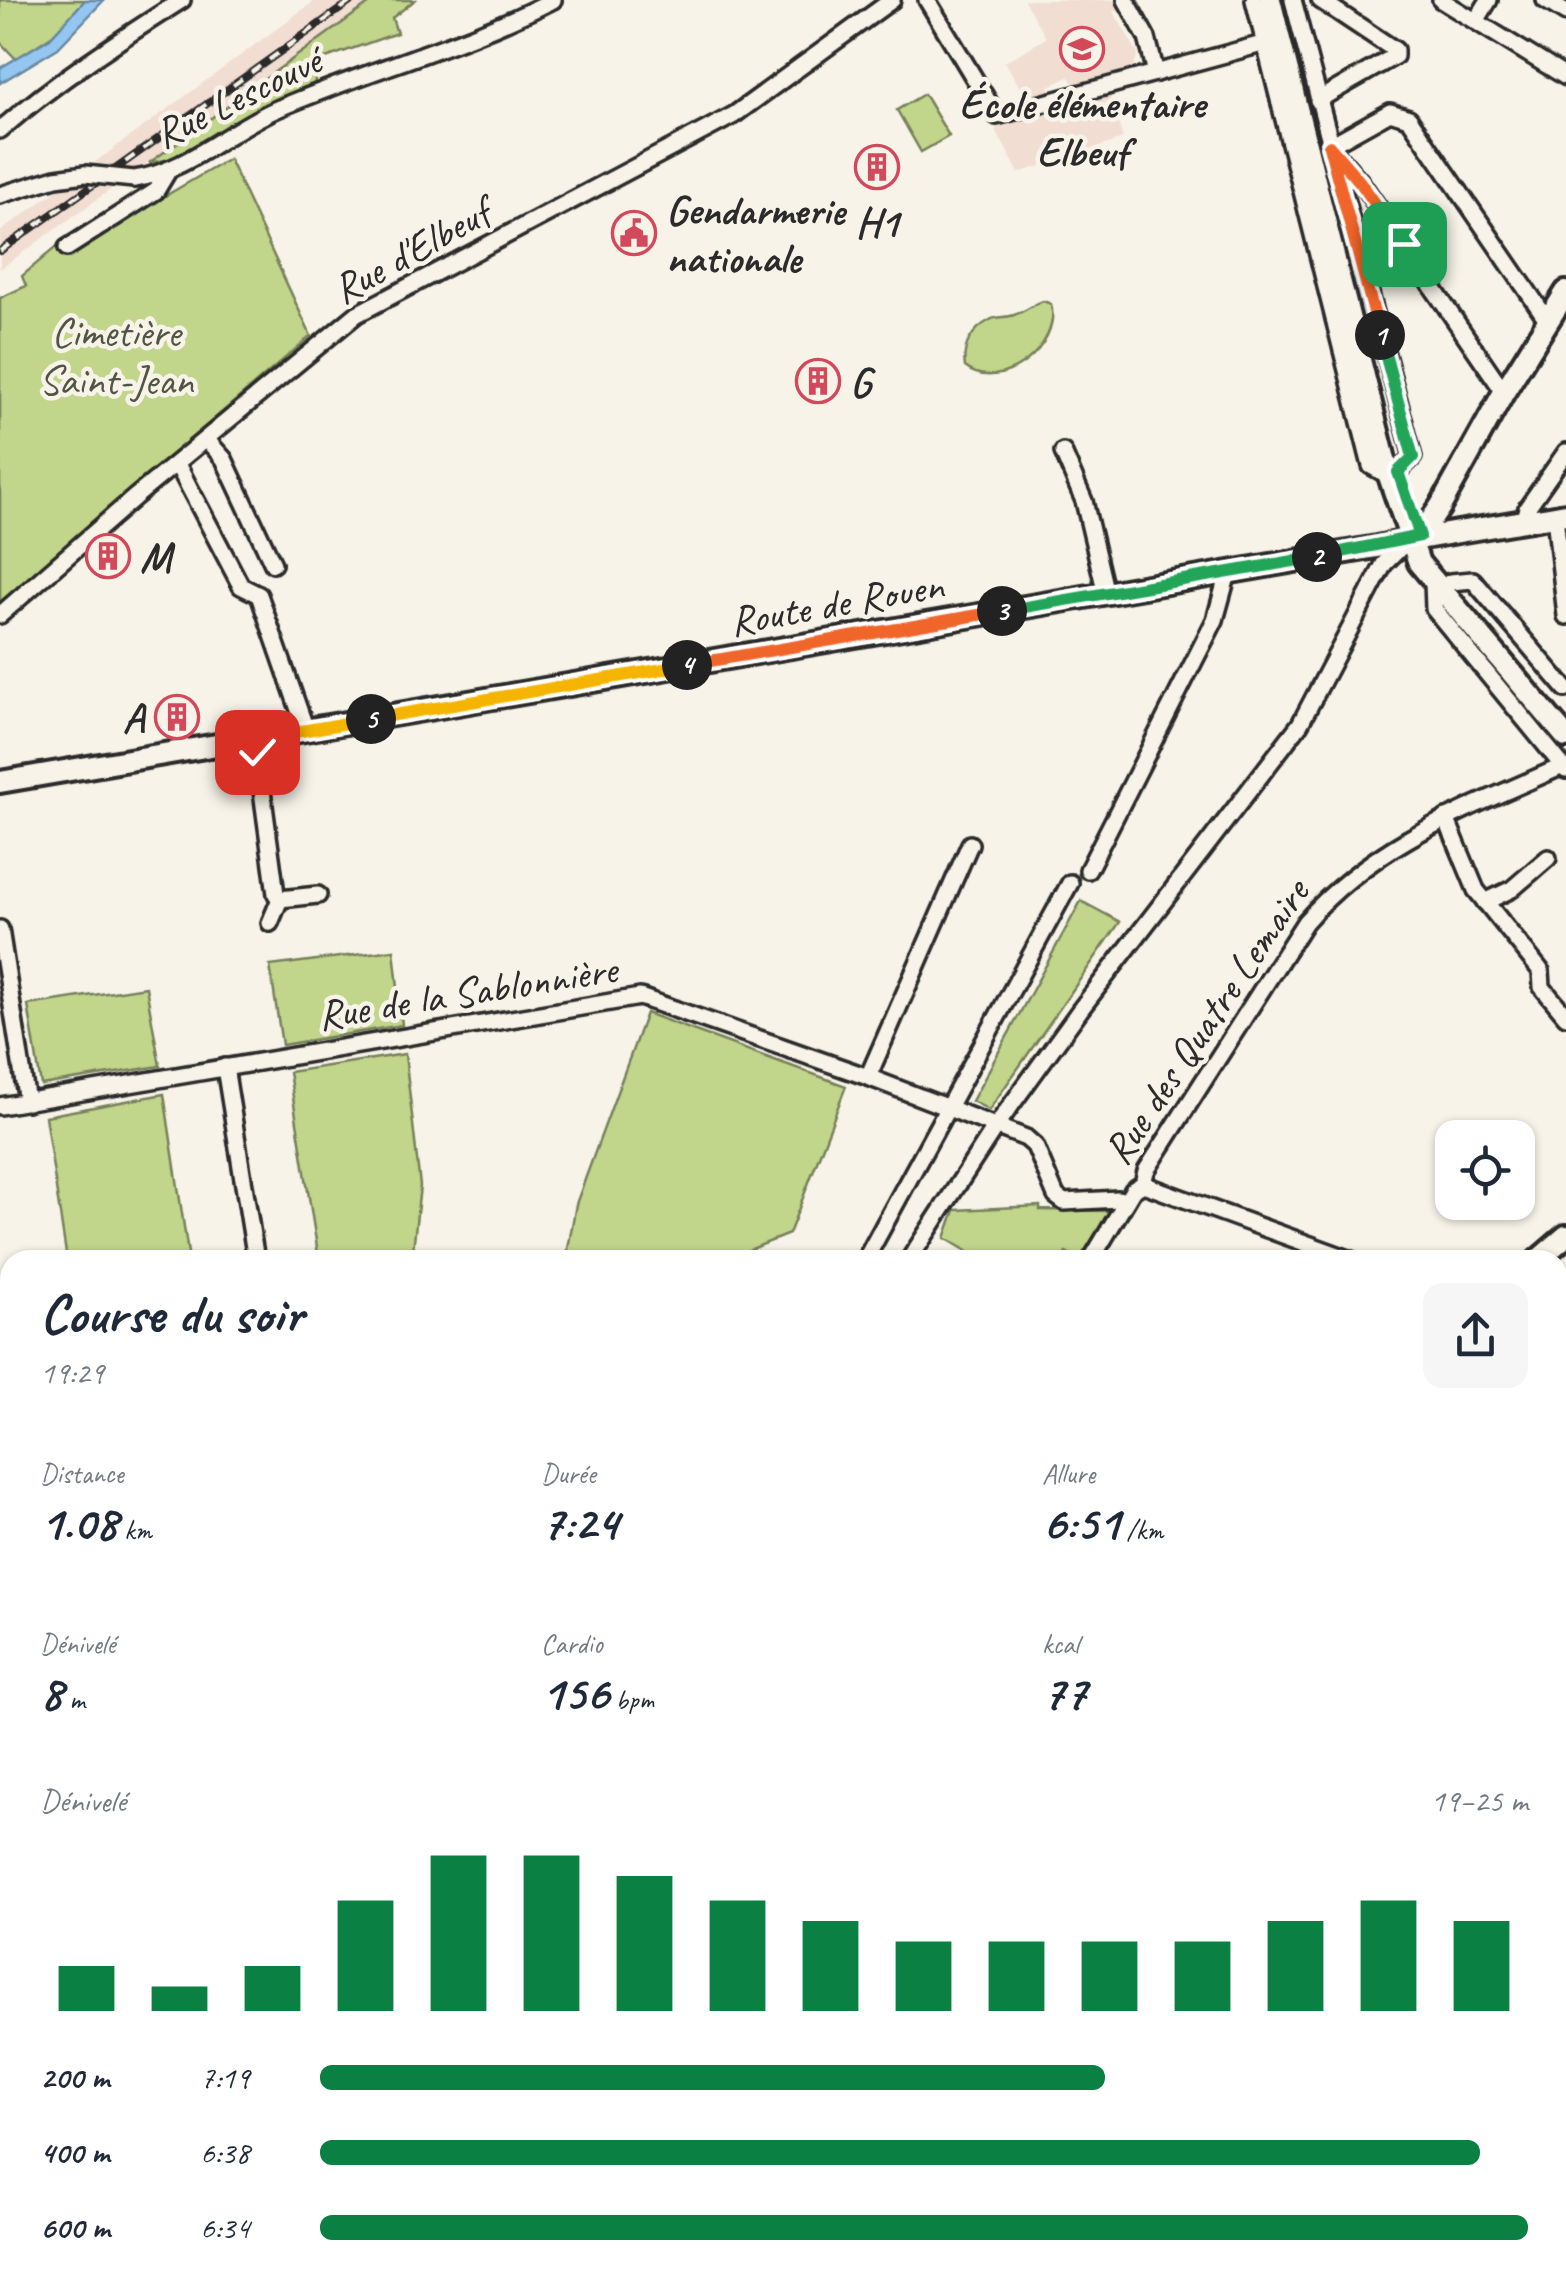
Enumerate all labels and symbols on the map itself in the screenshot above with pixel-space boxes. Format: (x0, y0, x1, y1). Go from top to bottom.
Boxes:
school or university icon: École élémentaire Elbeuf (1059, 26, 1105, 72)
street label: Rue Lescouvé (146, 31, 335, 160)
place label: École élémentaire Elbeuf (959, 78, 1209, 179)
building icon: H1 (854, 144, 900, 190)
street label: Rue d'Elbeuf (323, 182, 507, 316)
place label: Gendarmerie nationale (666, 184, 848, 285)
place label: H1 (855, 196, 903, 249)
pin (1362, 202, 1447, 287)
public building icon: Gendarmerie nationale (611, 210, 657, 256)
park label: Cimetière Saint-Jean (39, 306, 194, 407)
pin: 1 (1355, 310, 1405, 360)
place label: G (850, 356, 876, 409)
building icon: G (795, 358, 841, 404)
place label: M (140, 531, 176, 584)
pin: 2 (1292, 532, 1342, 582)
building icon: M (85, 533, 131, 579)
street label: Route de Rouen (725, 558, 948, 648)
pin: 3 (977, 586, 1027, 636)
pin: 4 (662, 640, 712, 690)
place label: A (123, 692, 147, 745)
building icon: A (154, 694, 200, 740)
pin: 5 (346, 694, 396, 744)
pin (215, 710, 300, 795)
street label: Rue des Quatre Lemaire (1091, 866, 1323, 1174)
street label: Rue de la Sablonnière (314, 942, 624, 1042)

